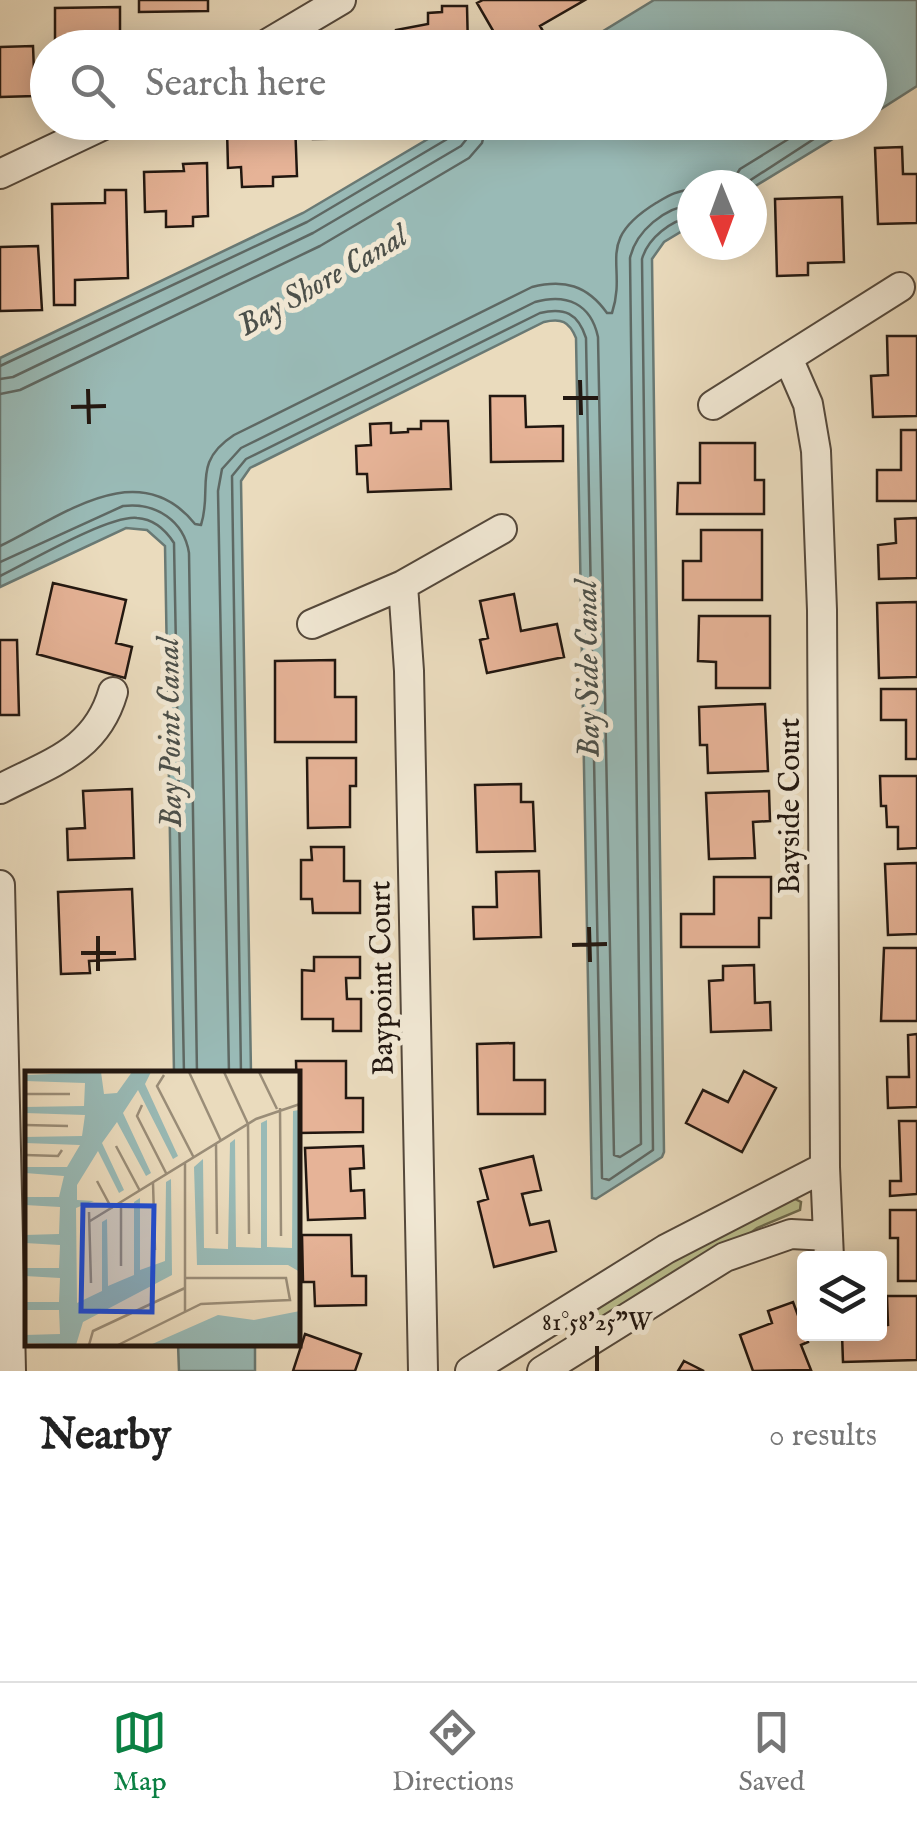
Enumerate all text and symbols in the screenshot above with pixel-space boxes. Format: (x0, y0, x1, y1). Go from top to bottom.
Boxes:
search box (30, 30, 887, 140)
icon: search (65, 58, 120, 113)
text: Search here (145, 61, 326, 109)
north arrow (677, 170, 767, 260)
water label: Bay Shore Canal (231, 216, 417, 347)
water label: Bay Side Canal (567, 577, 611, 758)
water label: Bay Point Canal (149, 635, 193, 829)
street label: Bayside Court (772, 718, 810, 894)
street label: Baypoint Court (362, 880, 404, 1076)
inset map (25, 1071, 300, 1346)
map controls (797, 1251, 887, 1341)
button: layers (797, 1251, 887, 1341)
text: 81°58'25"W (542, 1307, 653, 1339)
text: Nearby (40, 1410, 171, 1463)
text: 0 results (769, 1416, 877, 1457)
tab: Map (112, 1705, 167, 1800)
tab: Directions (392, 1705, 514, 1800)
tab: Saved (738, 1705, 805, 1800)

